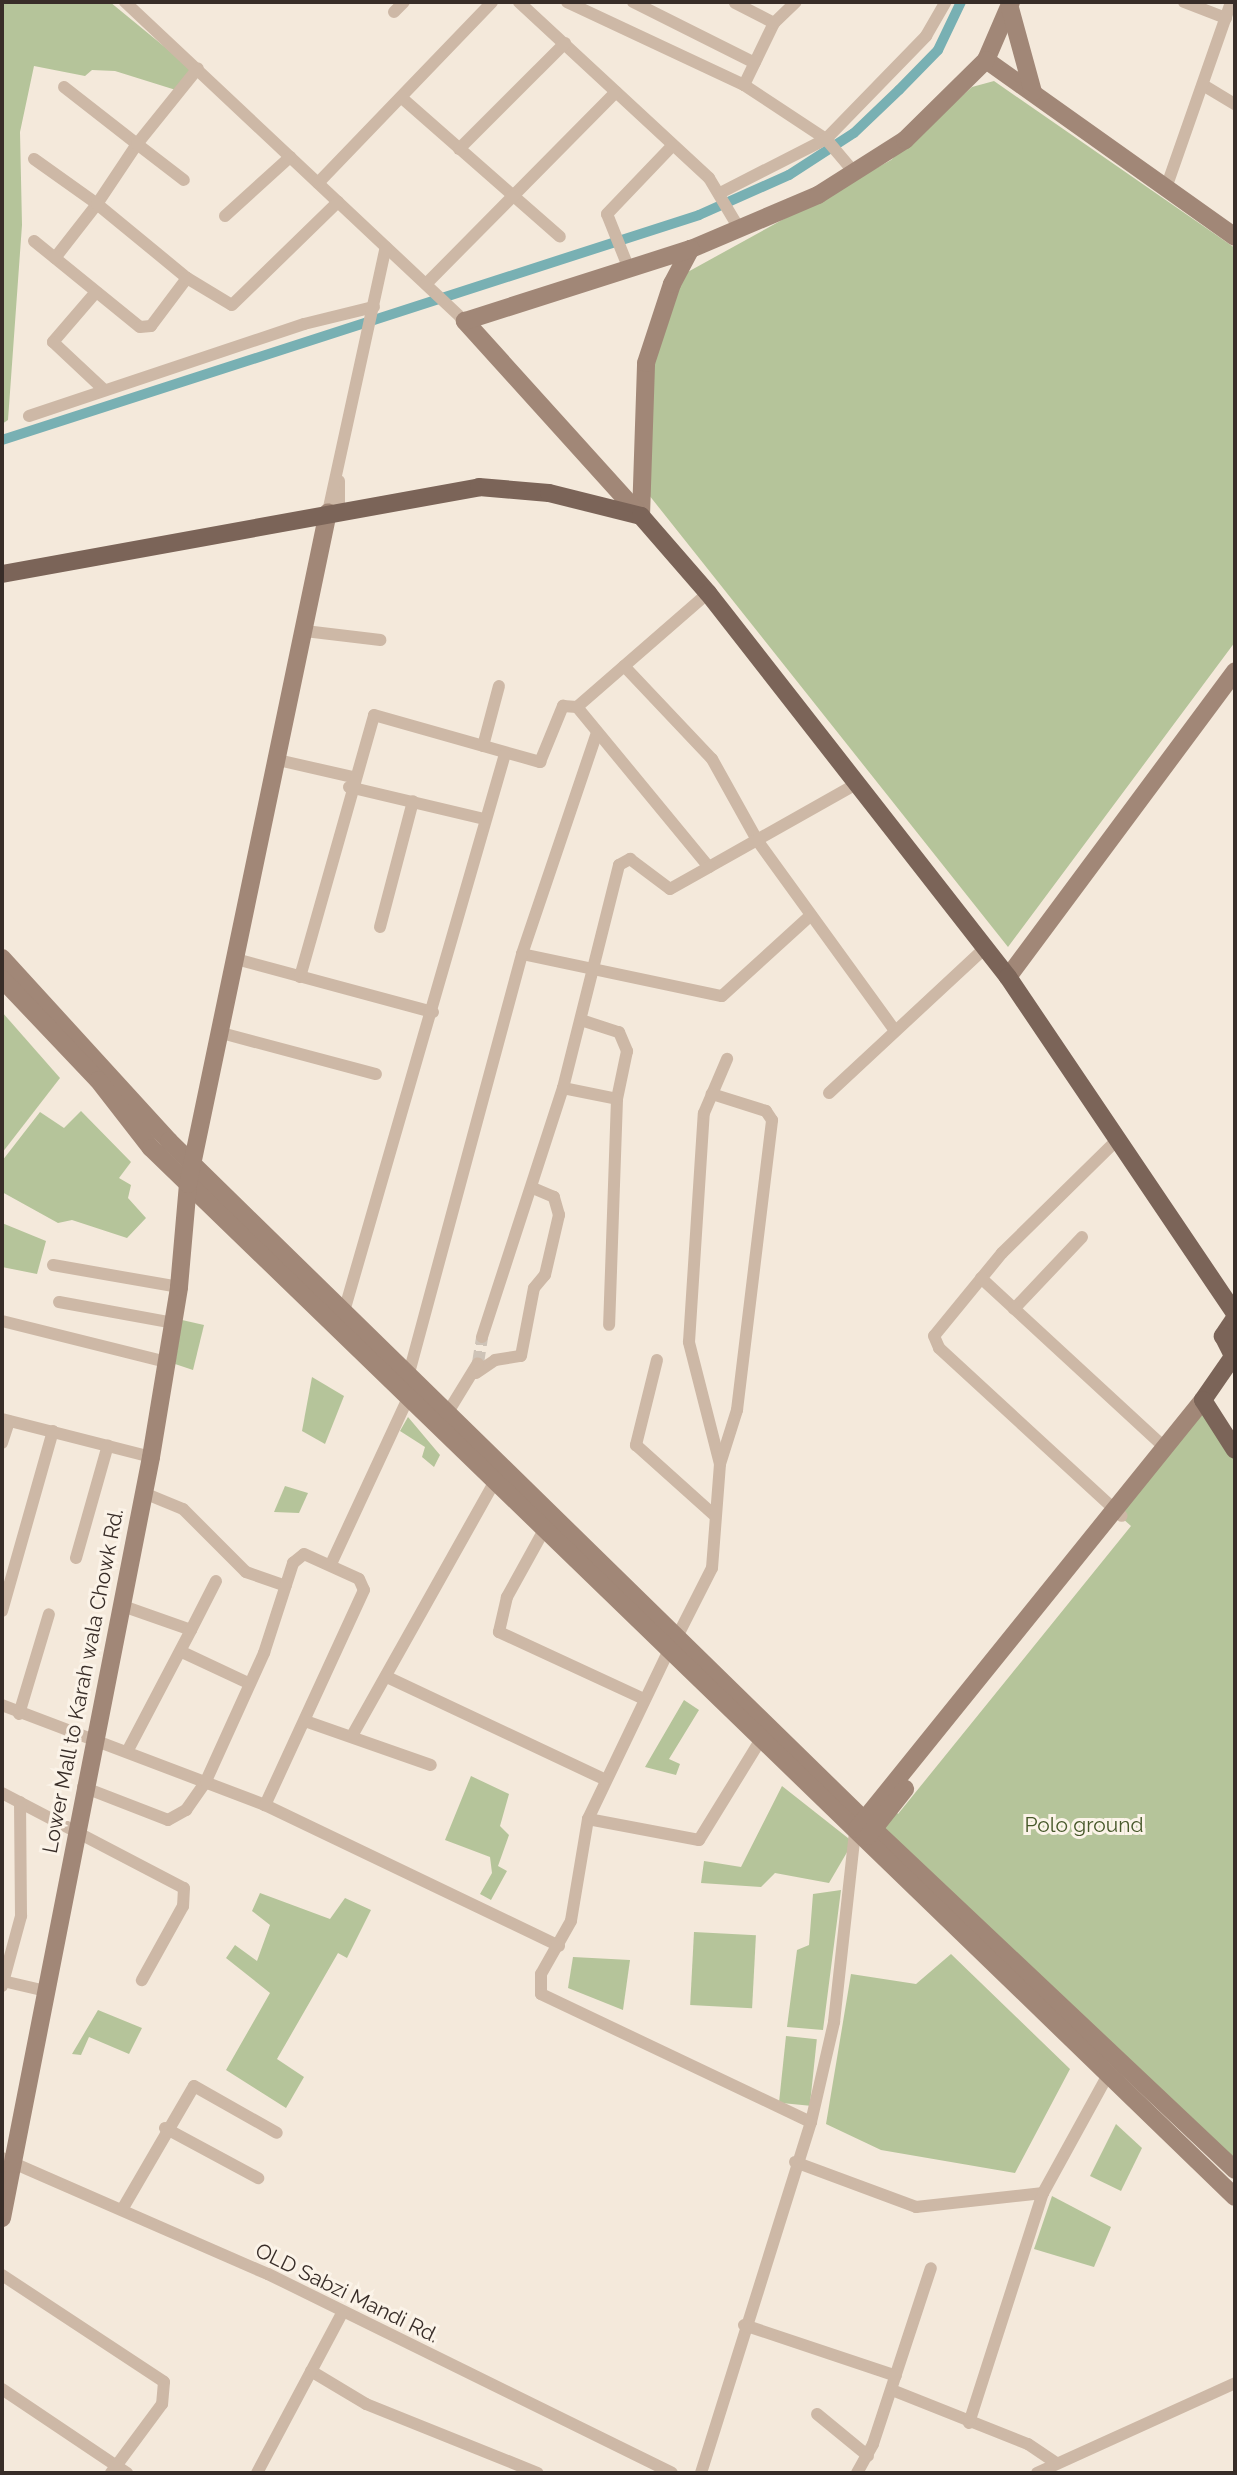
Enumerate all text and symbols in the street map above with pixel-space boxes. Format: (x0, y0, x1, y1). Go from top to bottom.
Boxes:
street label: Lower Mall to Karah wala Chowk Rd. (37, 1506, 129, 1856)
park label: Polo ground (1024, 1812, 1144, 1838)
street label: OLD Sabzi Mandi Rd. (251, 2238, 443, 2348)

